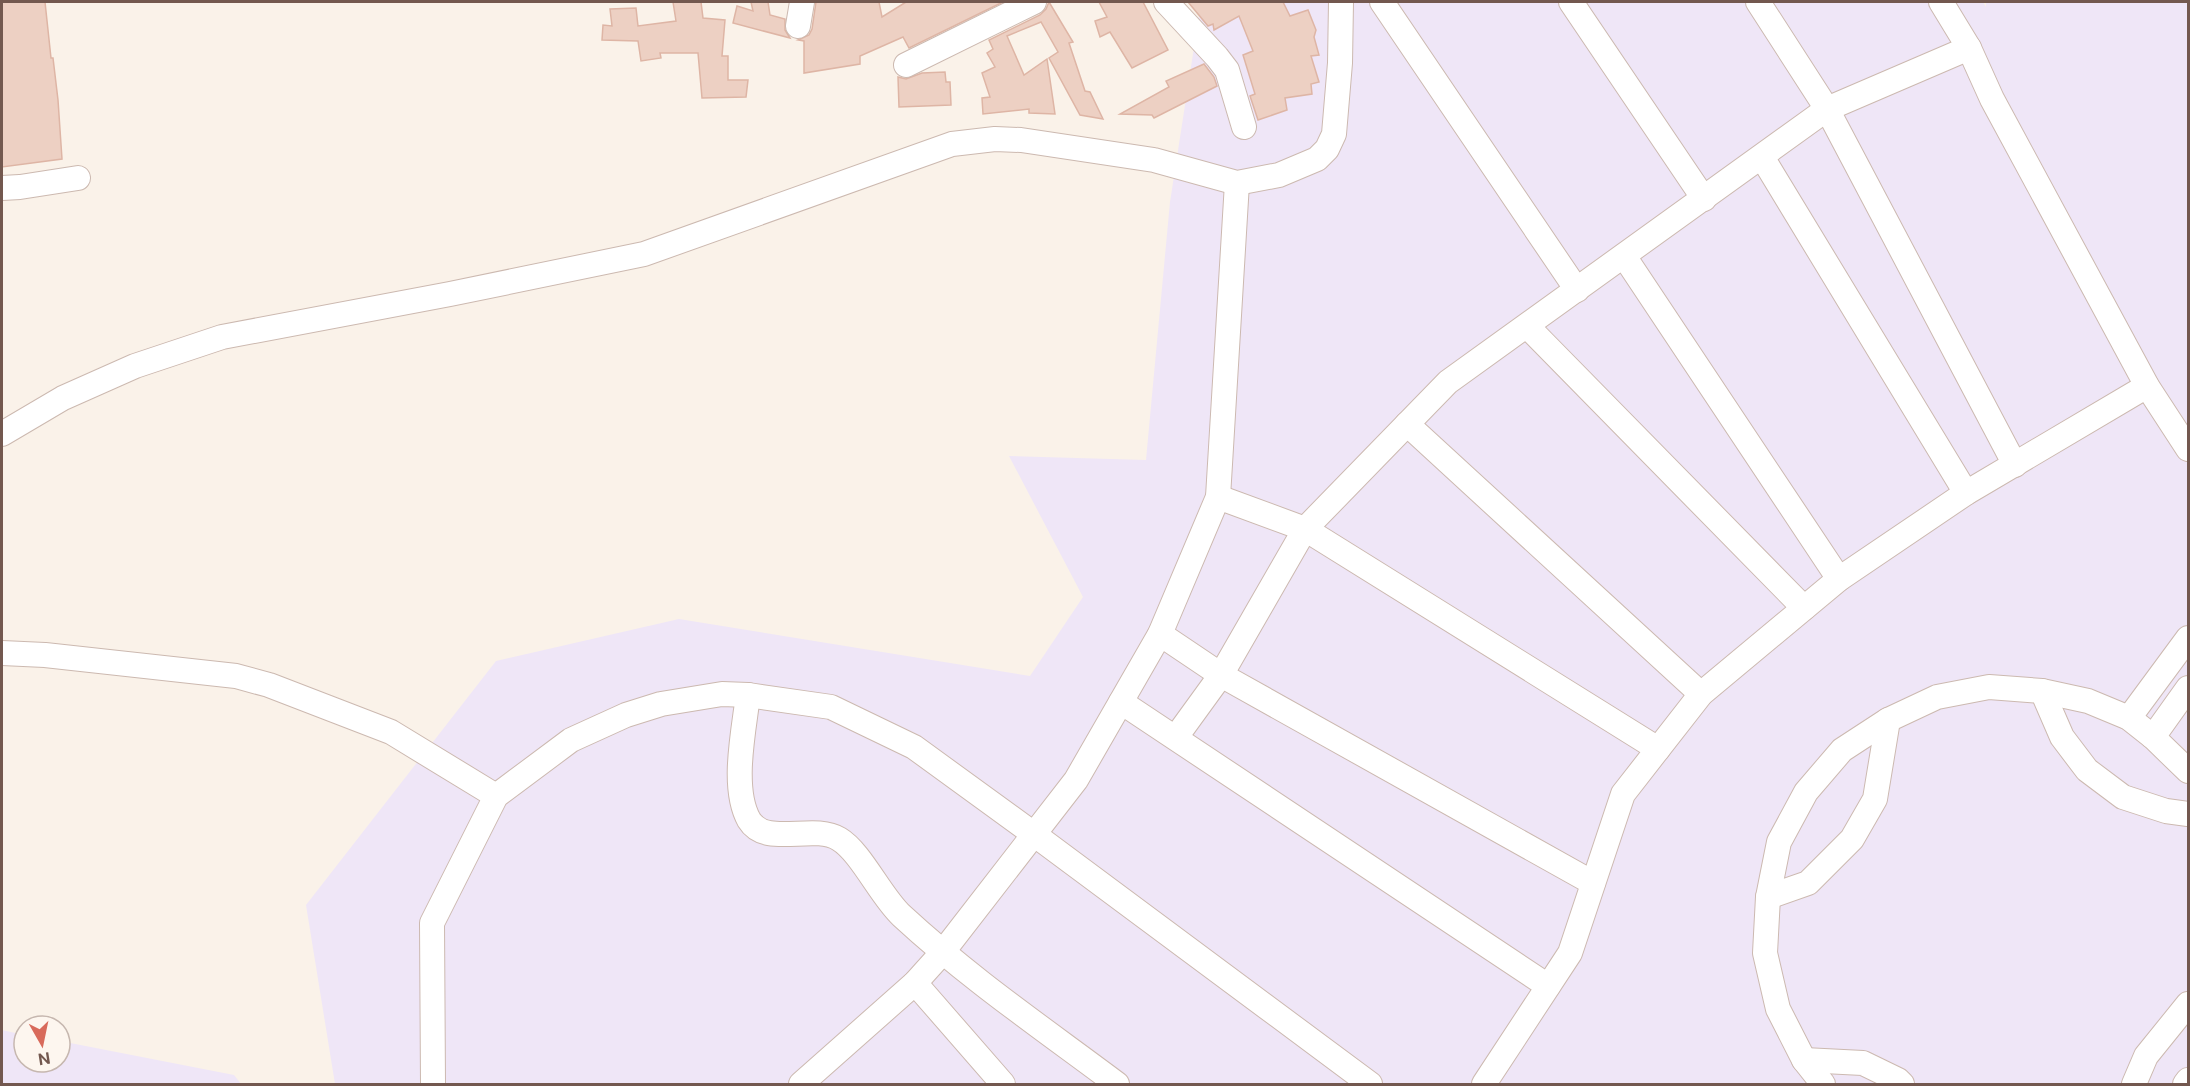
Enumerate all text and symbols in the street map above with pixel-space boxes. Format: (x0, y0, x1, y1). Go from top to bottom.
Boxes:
north arrow (12, 1014, 72, 1074)
text: N (37, 1048, 52, 1069)

